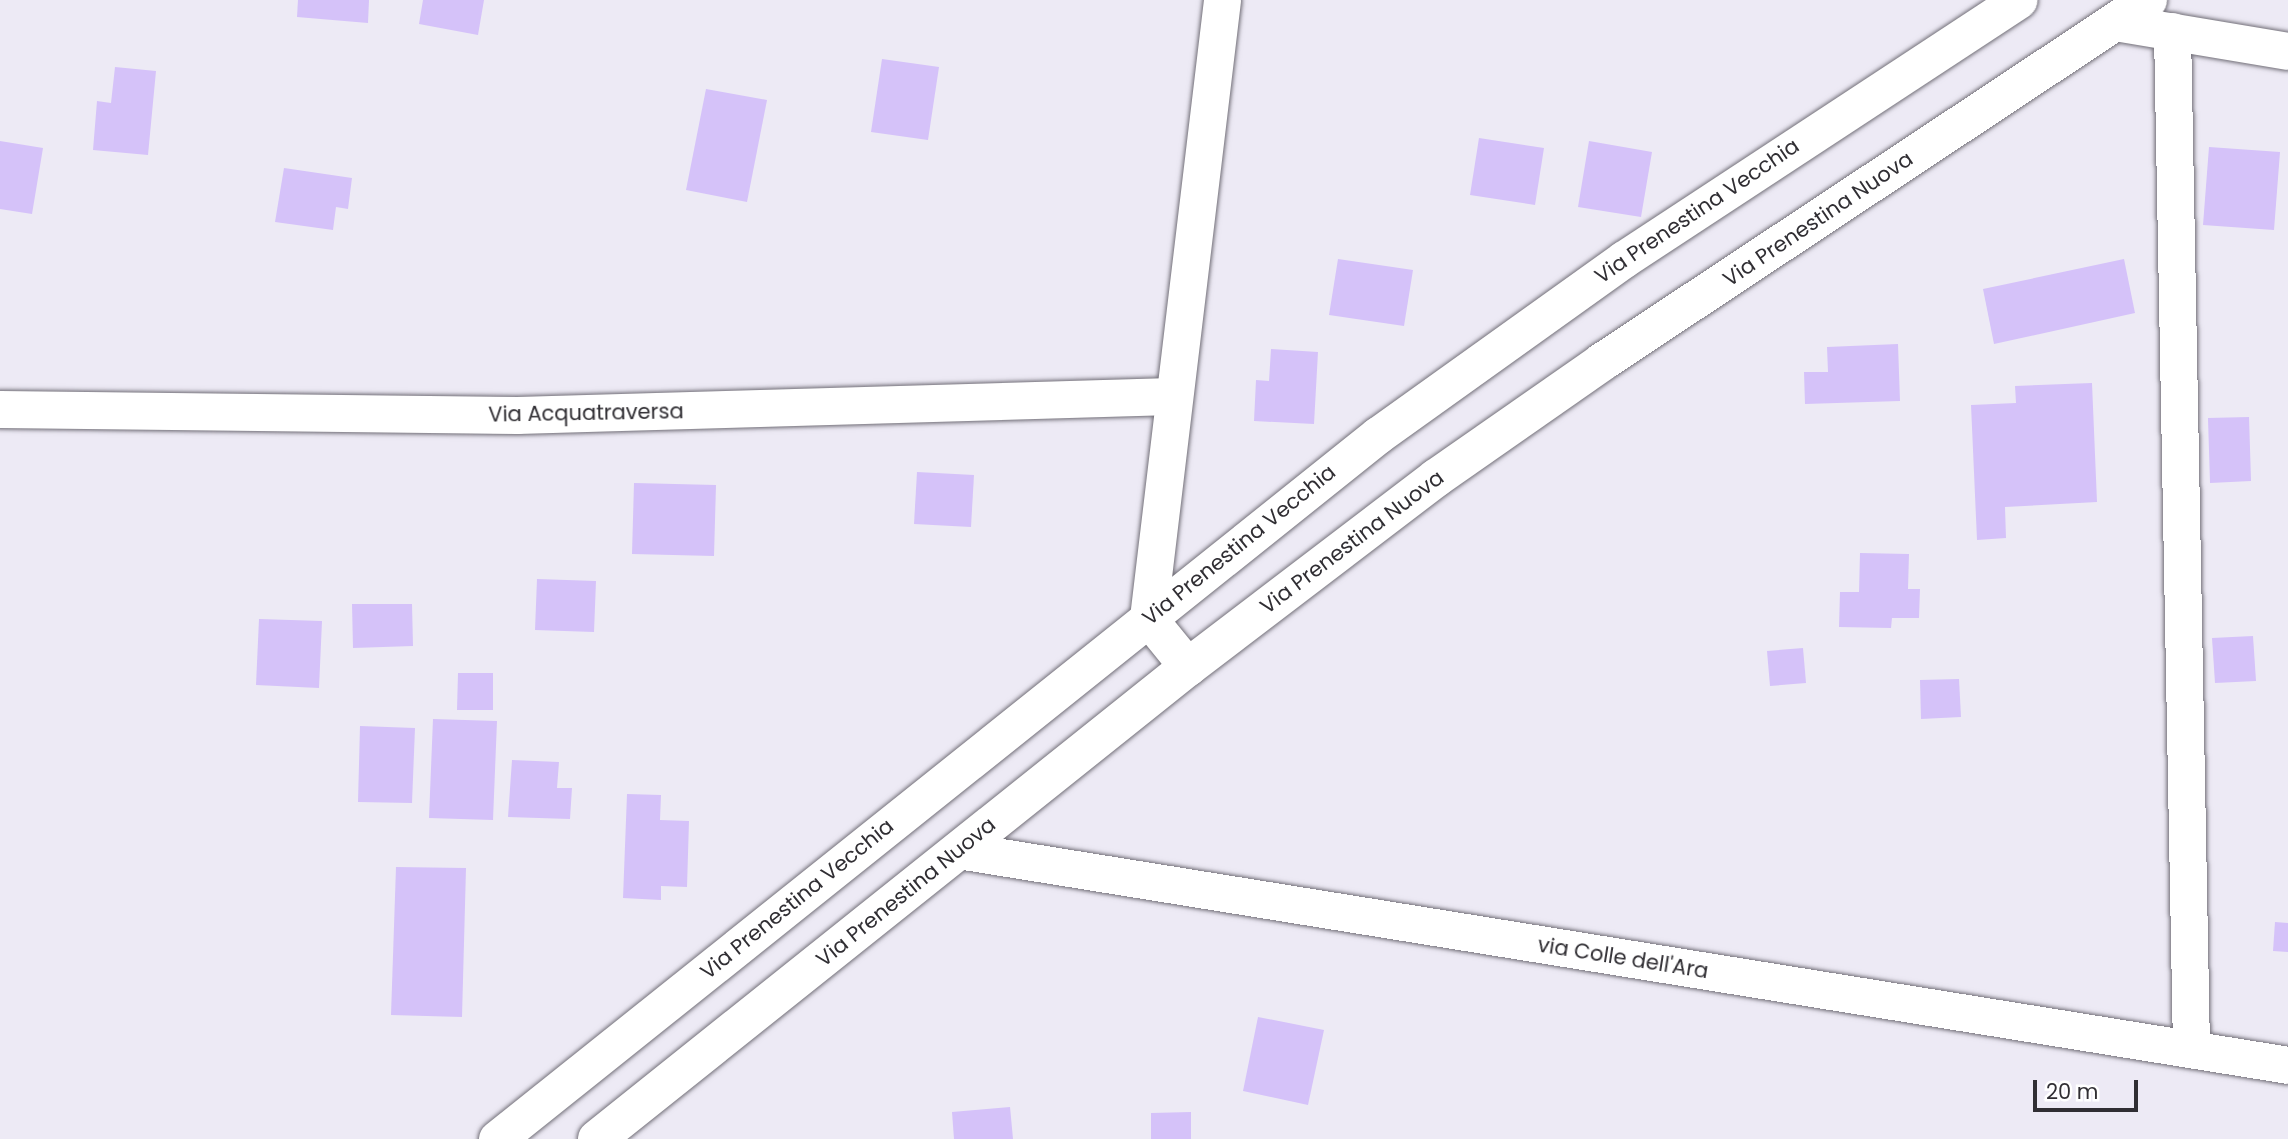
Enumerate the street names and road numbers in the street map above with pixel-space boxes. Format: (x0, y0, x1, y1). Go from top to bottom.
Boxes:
street label: Via Prenestina Vecchia (1590, 133, 1804, 289)
street label: Via Prenestina Nuova (1718, 146, 1918, 292)
street label: Via Acquatraversa (488, 399, 684, 427)
street label: Via Prenestina Vecchia (1137, 459, 1341, 631)
street label: Via Prenestina Nuova (1255, 465, 1449, 619)
street label: Via Prenestina Nuova (811, 812, 1001, 972)
street label: Via Prenestina Vecchia (695, 813, 899, 985)
street label: via Colle dell'Ara (1536, 932, 1710, 984)

